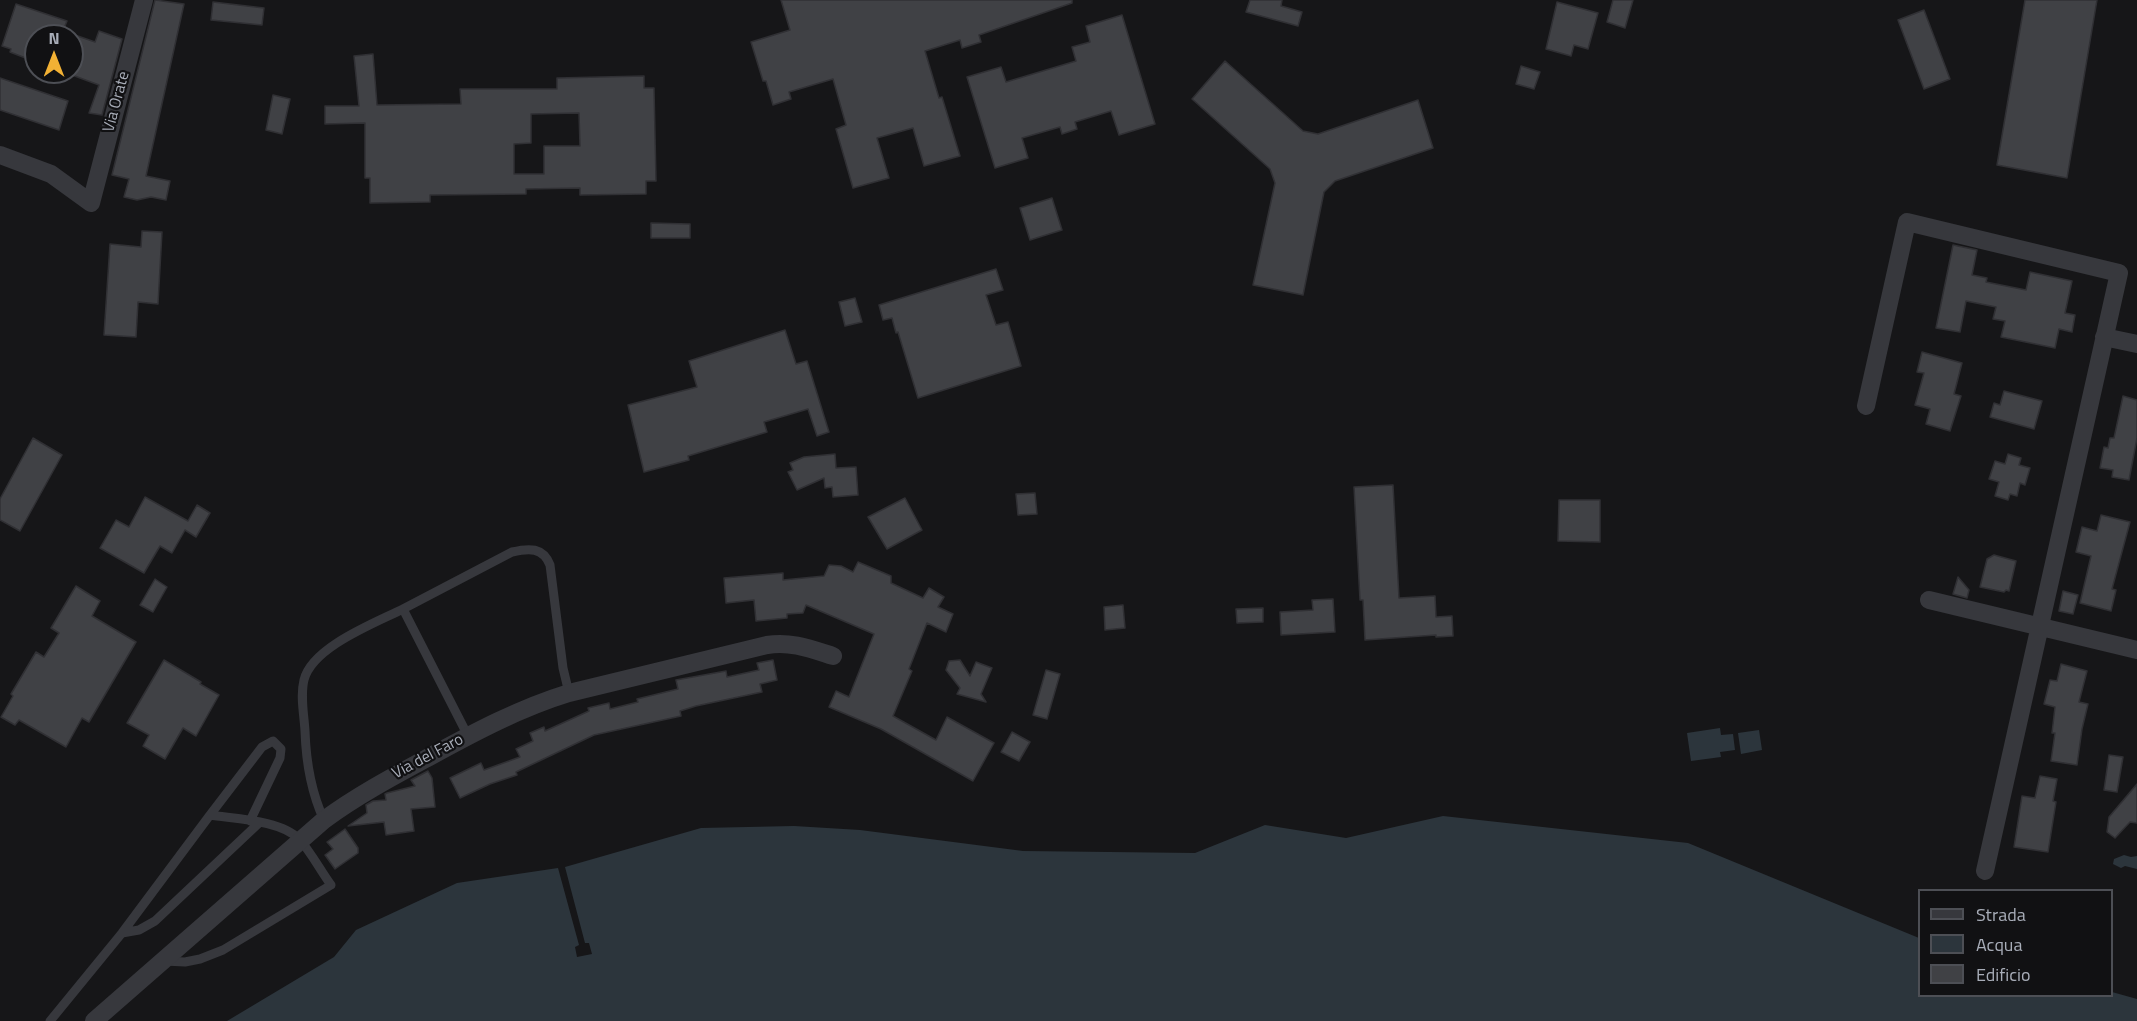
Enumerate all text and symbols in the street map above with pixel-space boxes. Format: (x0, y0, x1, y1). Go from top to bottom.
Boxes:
north arrow (24, 24, 84, 84)
text: N (48, 26, 60, 50)
street label: Via Orate (100, 69, 134, 135)
street label: Via del Faro (389, 730, 467, 784)
legend (1918, 889, 2113, 997)
text: Strada (1976, 901, 2026, 928)
text: Acqua (1976, 931, 2022, 958)
text: Edificio (1976, 961, 2030, 988)

